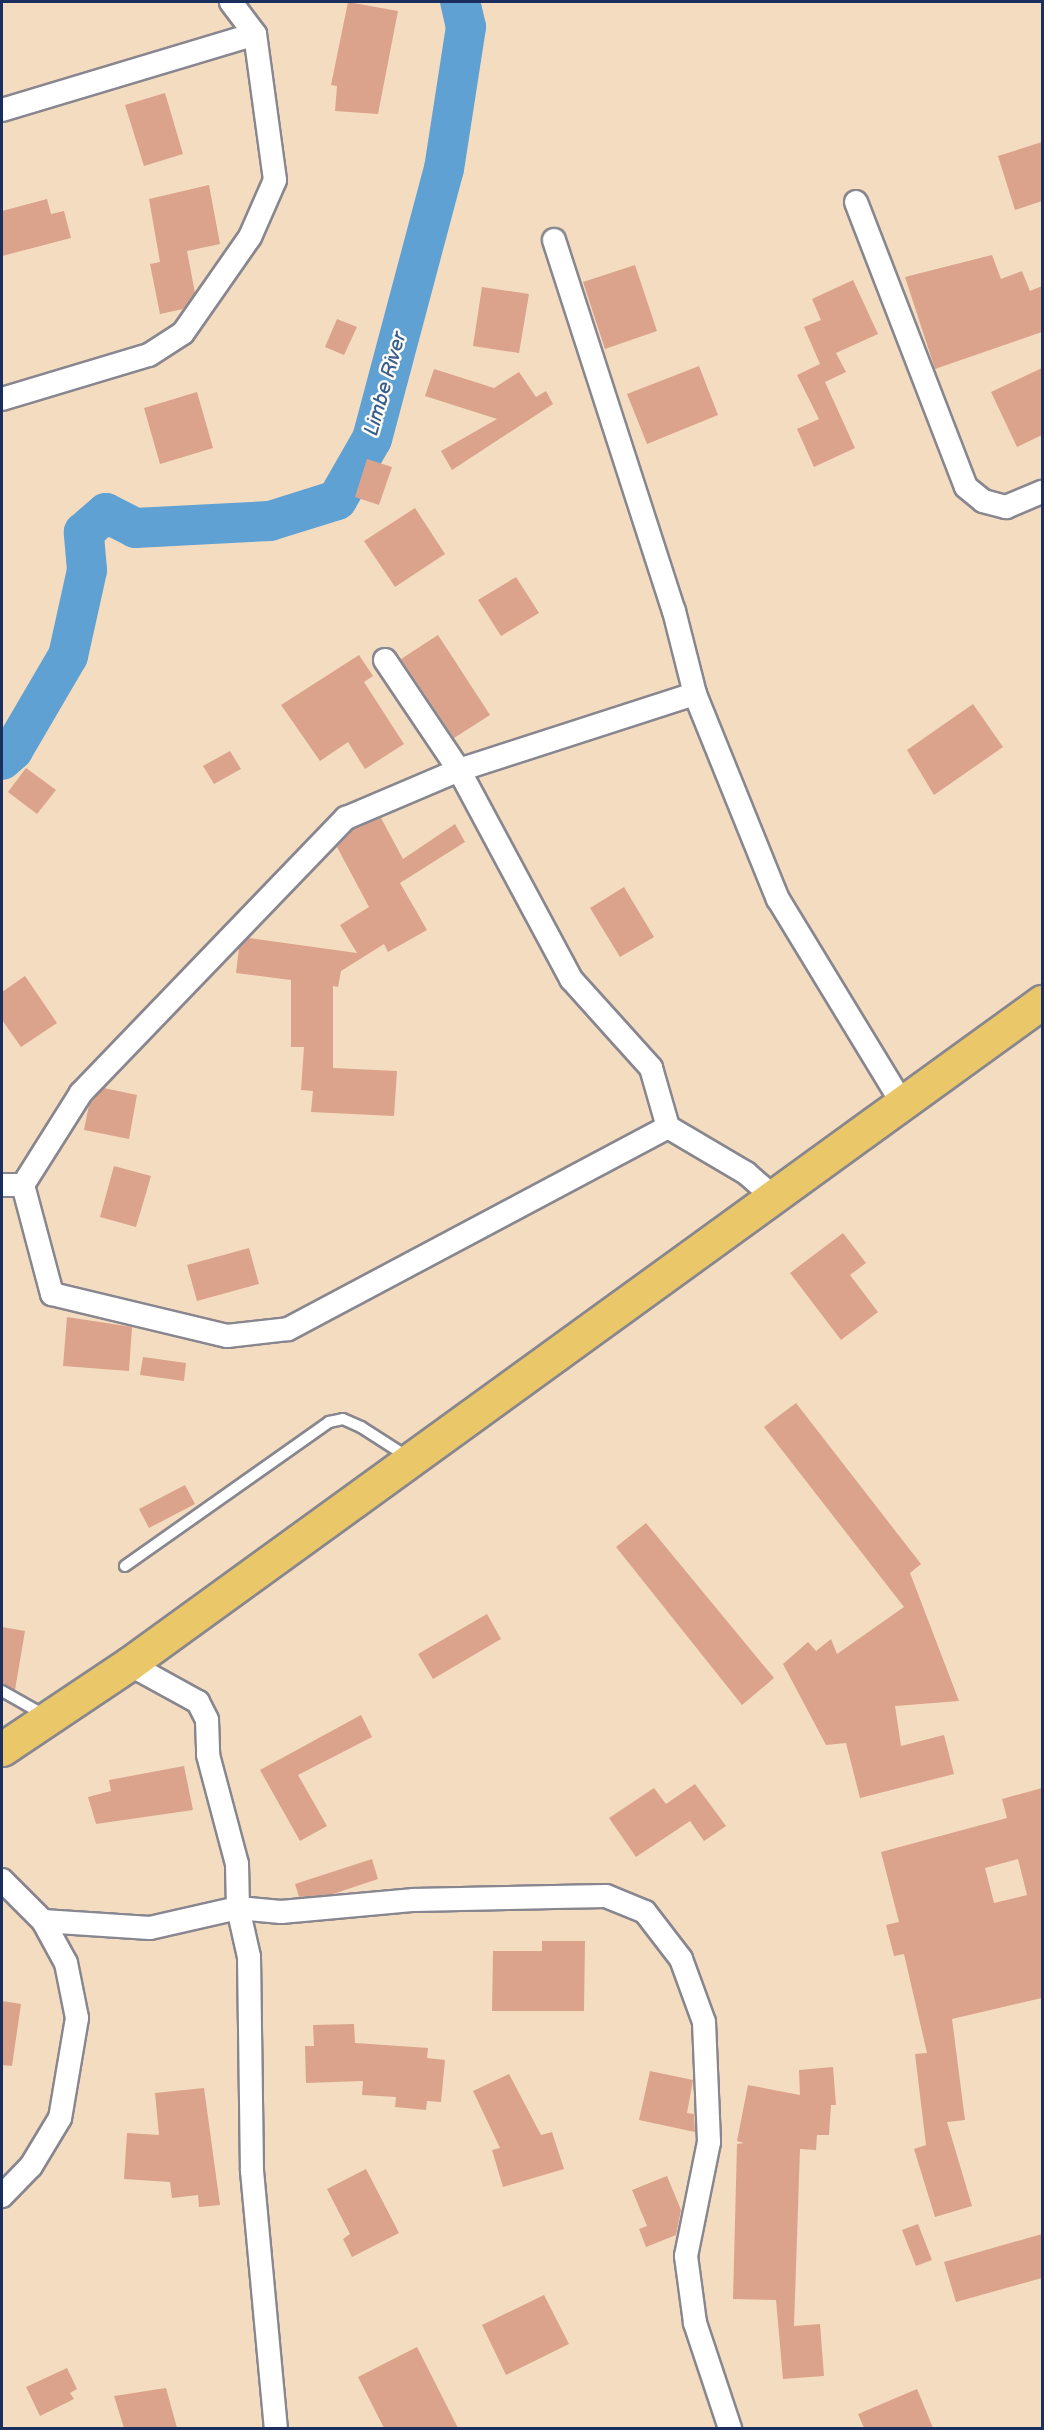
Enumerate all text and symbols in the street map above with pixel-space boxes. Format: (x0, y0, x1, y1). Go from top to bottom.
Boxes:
water label: Limbe River (360, 329, 412, 439)

